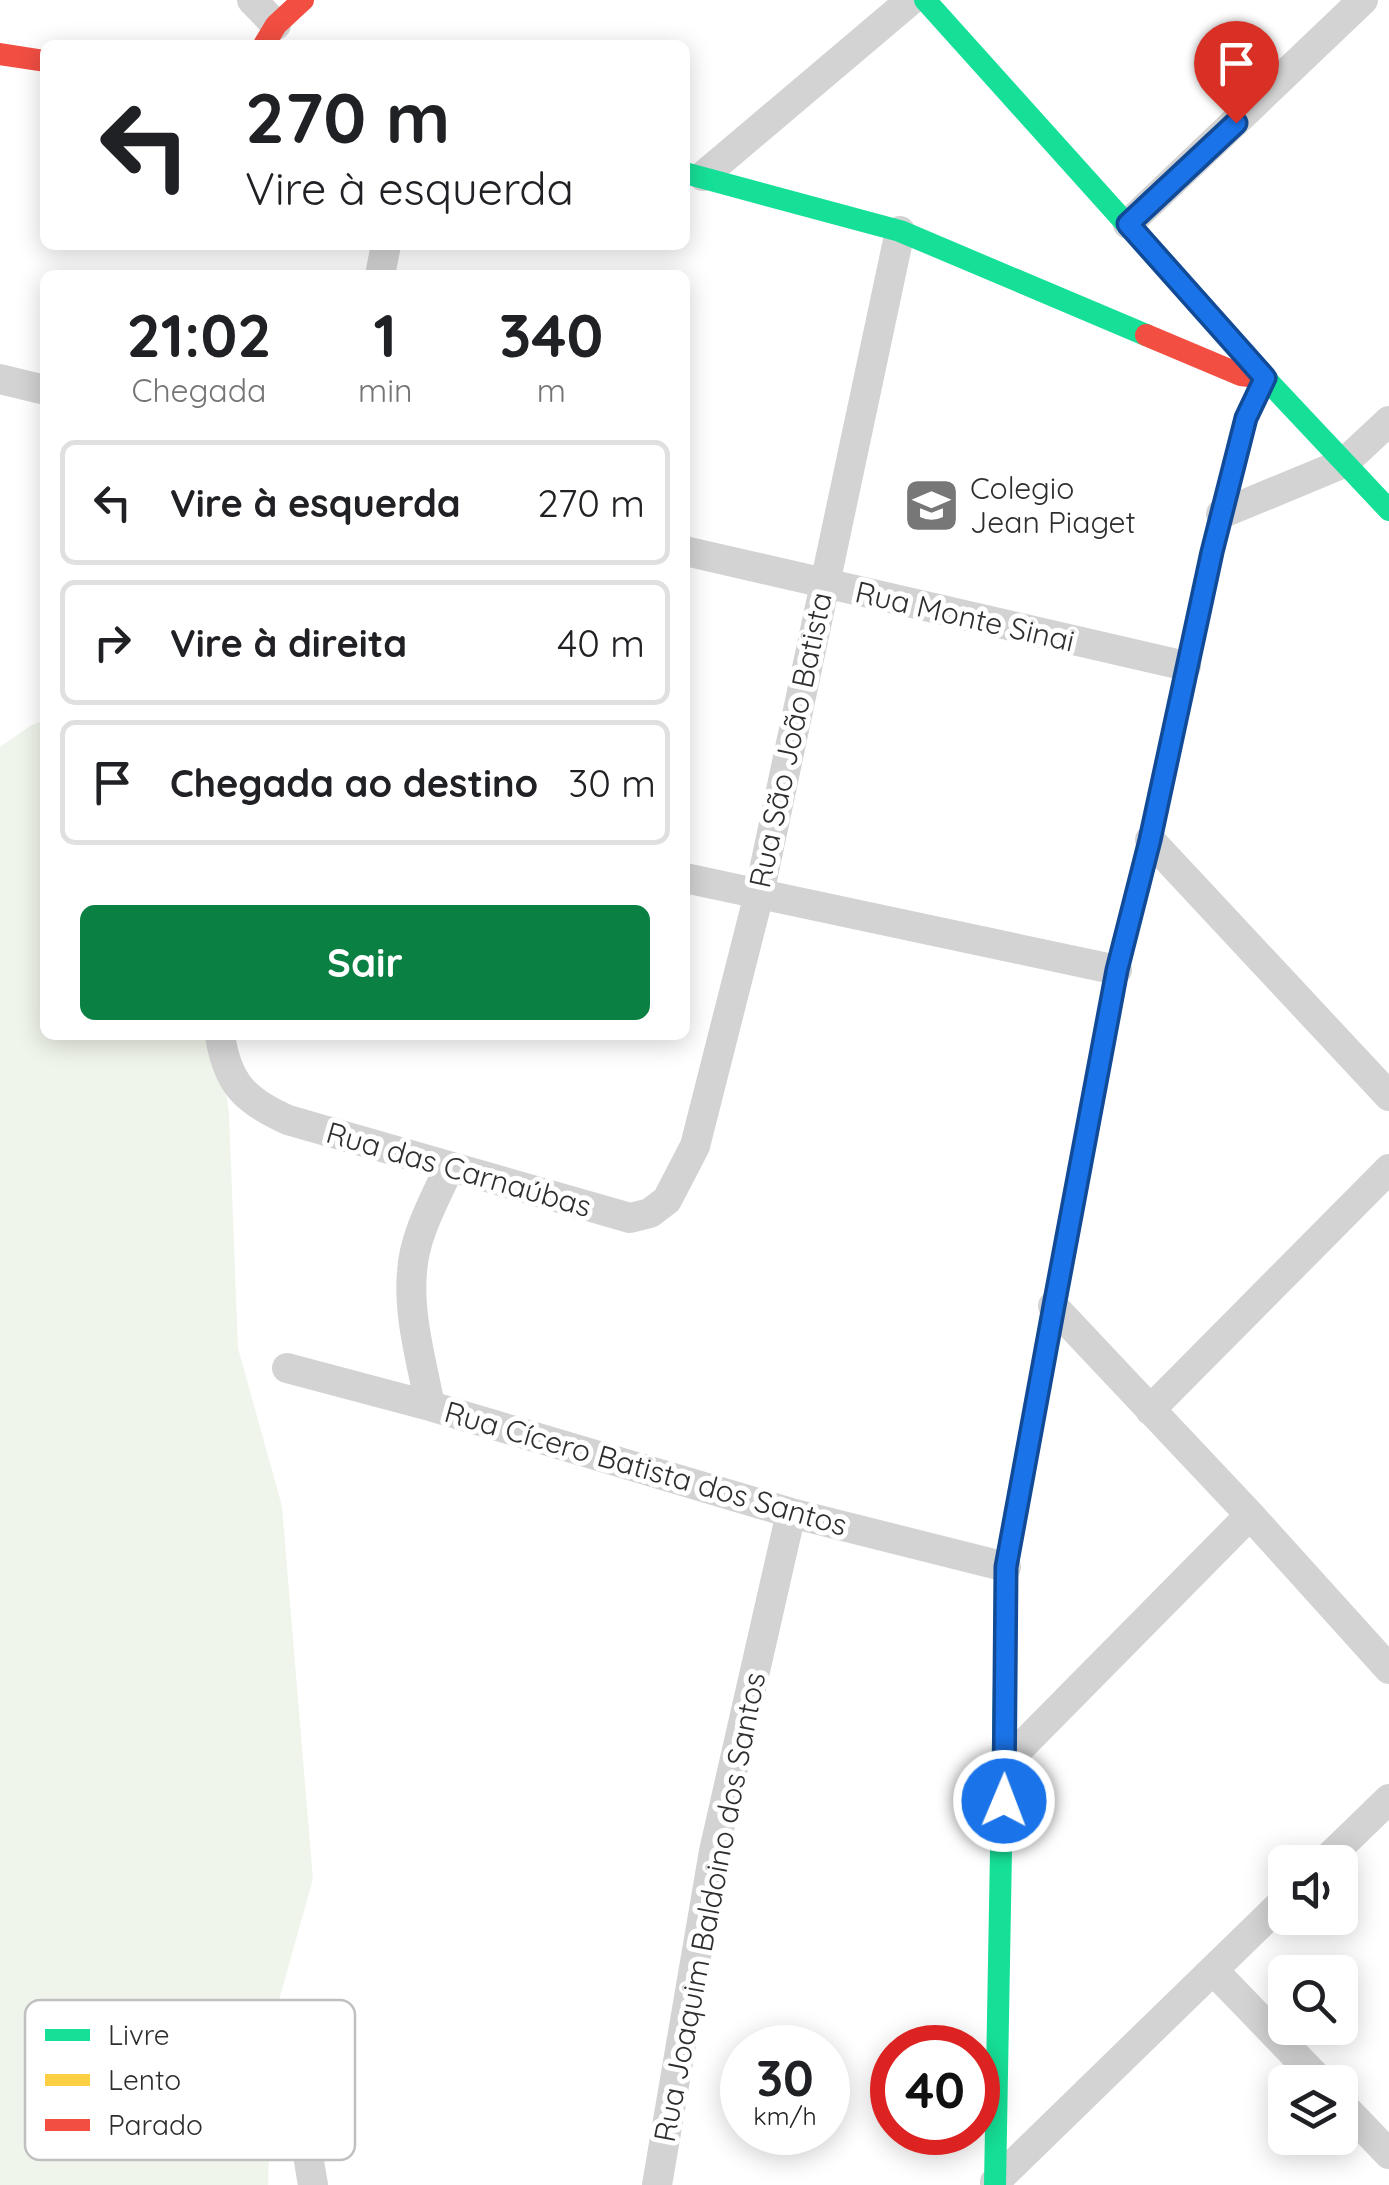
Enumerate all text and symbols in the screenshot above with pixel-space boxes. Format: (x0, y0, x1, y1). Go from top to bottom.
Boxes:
pin (1194, 21, 1279, 124)
icon: arrive (1209, 36, 1264, 91)
text: 270 m (245, 73, 450, 161)
icon: left (80, 80, 210, 210)
text: Vire à esquerda (245, 160, 574, 216)
text: 21:02 (127, 297, 271, 372)
text: 1 (374, 297, 397, 372)
text: 340 (499, 297, 603, 372)
text: Chegada (131, 370, 266, 410)
text: min (358, 370, 413, 410)
text: m (537, 370, 566, 410)
place label: Colegio Jean Piaget (970, 469, 1136, 541)
icon: left (85, 475, 140, 530)
school or university icon: Colegio Jean Piaget (901, 475, 961, 535)
text: Vire à esquerda (170, 479, 461, 527)
text: 270 m (538, 479, 645, 527)
street label: Rua Monte Sinai (852, 572, 1078, 660)
street label: Rua São João Batista (740, 589, 840, 891)
icon: right (85, 615, 140, 670)
text: Vire à direita (170, 619, 407, 667)
text: 40 m (557, 619, 645, 667)
icon: arrive (85, 755, 140, 810)
text: Chegada ao destino (170, 759, 538, 807)
text: 30 m (568, 759, 656, 807)
button: Sair (80, 905, 650, 1020)
street label: Rua das Carnaúbas (322, 1113, 596, 1225)
street label: Rua Cícero Batista dos Santos (440, 1392, 852, 1544)
street label: Rua Joaquim Baldoino dos Santos (645, 1669, 773, 2145)
position arrow (952, 1749, 1056, 1853)
map controls (1268, 1845, 1358, 2155)
button: sound (1268, 1845, 1358, 1935)
button: search (1268, 1955, 1358, 2045)
legend (25, 2000, 355, 2160)
text: Livre (108, 2017, 170, 2052)
speed limit sign: 40 (870, 2025, 1000, 2155)
text: 30 (756, 2046, 814, 2109)
text: Lento (108, 2062, 181, 2097)
button: layers (1268, 2065, 1358, 2155)
text: km/h (753, 2100, 817, 2131)
text: Parado (108, 2107, 203, 2142)

